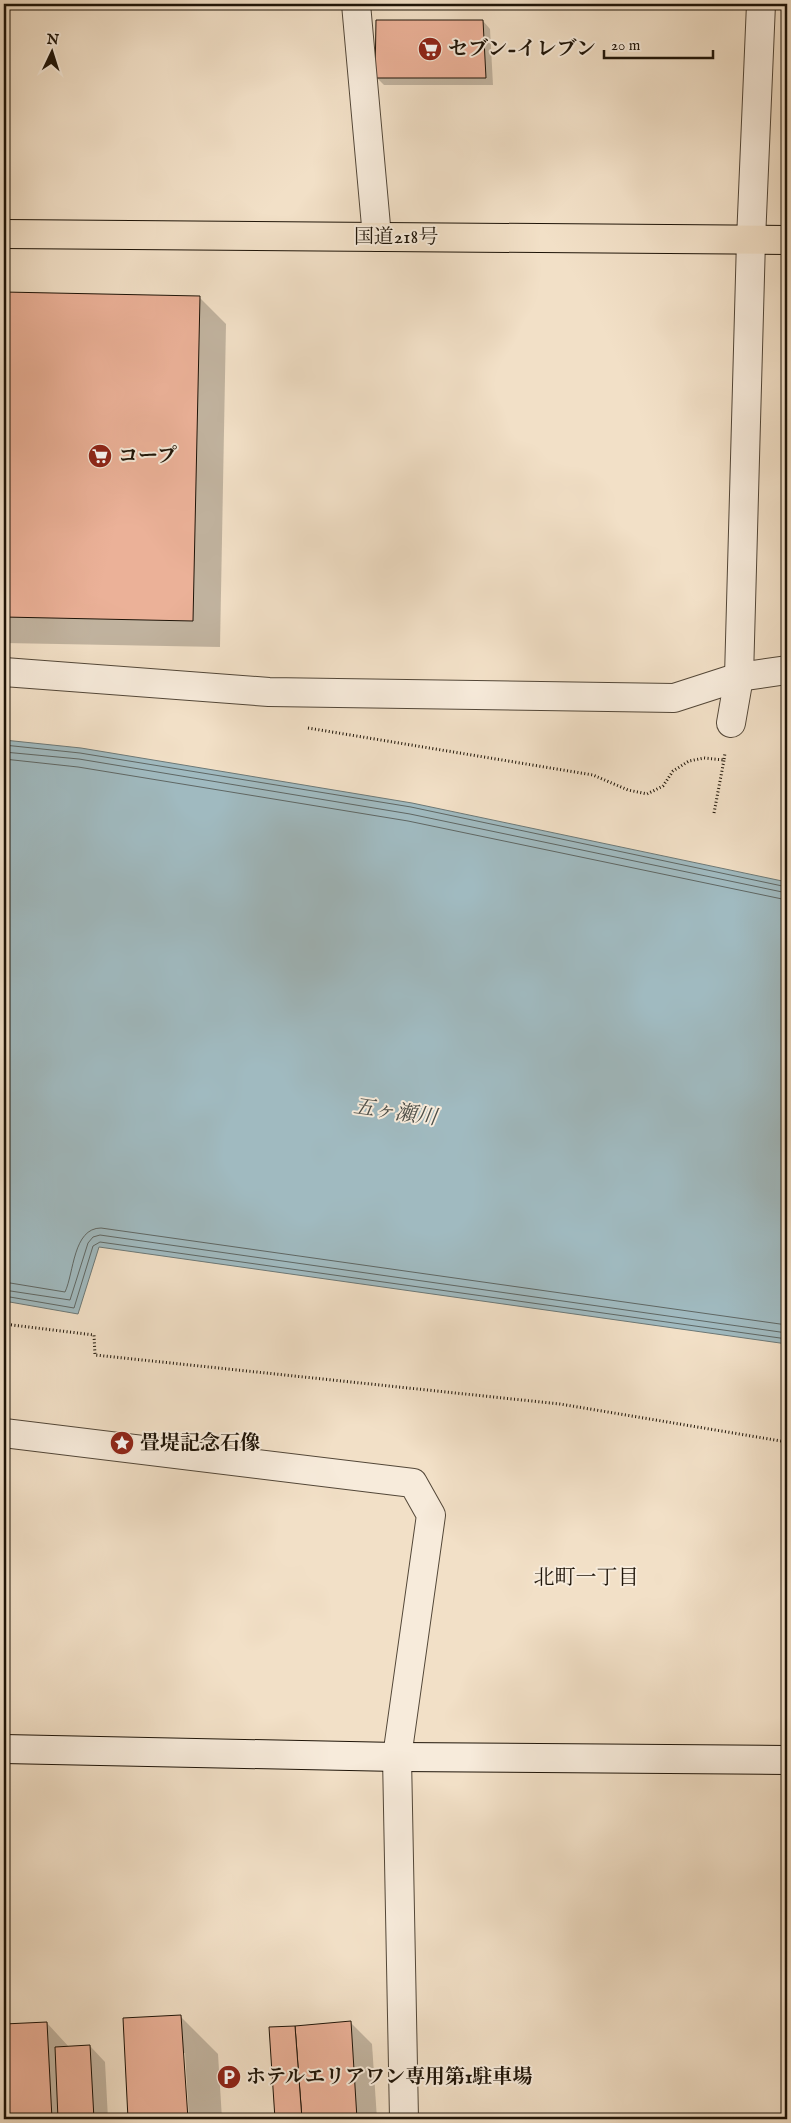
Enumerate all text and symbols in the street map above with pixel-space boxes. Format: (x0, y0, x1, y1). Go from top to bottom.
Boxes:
north arrow (28, 28, 78, 78)
scale bar (604, 28, 712, 60)
text: N (45, 31, 60, 49)
supermarket icon: セブン-イレブン (417, 36, 443, 62)
text: 20 m (611, 36, 641, 55)
place label: セブン-イレブン (448, 37, 596, 62)
street label: 国道218号 (354, 225, 438, 250)
supermarket icon: コープ (87, 443, 113, 469)
place label: コープ (118, 444, 177, 469)
water label: 五ヶ瀬川 (352, 1094, 440, 1132)
place icon: 畳堤記念石像 (109, 1430, 135, 1456)
place label: 畳堤記念石像 (140, 1431, 260, 1456)
district label: 北町一丁目 (534, 1565, 639, 1592)
parking icon: ホテルエリアワン専用第1駐車場 (216, 2064, 242, 2090)
place label: ホテルエリアワン専用第1駐車場 (246, 2065, 532, 2090)

